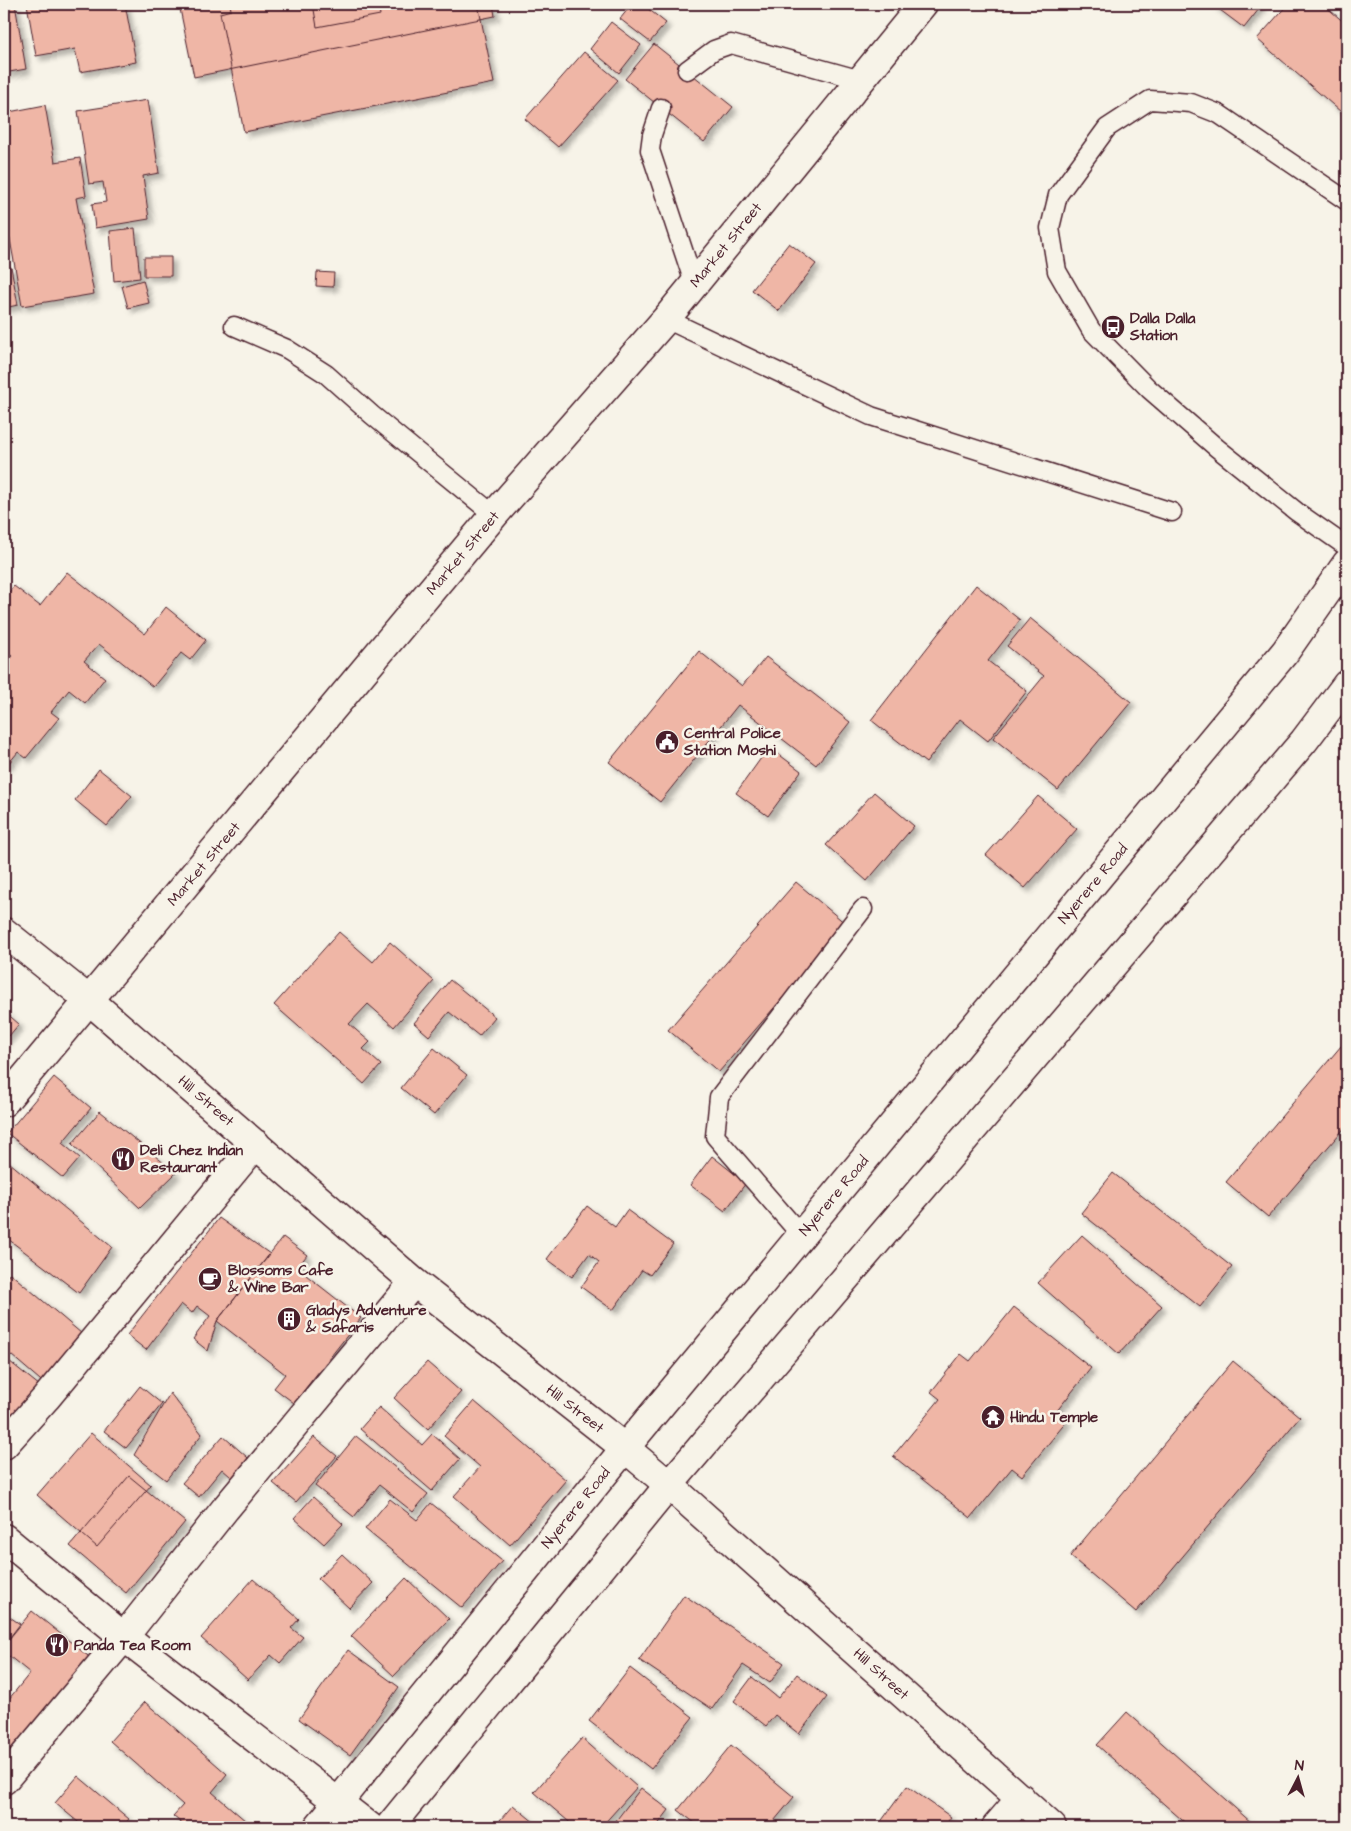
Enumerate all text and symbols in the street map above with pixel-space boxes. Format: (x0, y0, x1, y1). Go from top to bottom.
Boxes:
street label: Market Street (685, 198, 767, 292)
place label: Dalla Dalla Station (1129, 308, 1196, 346)
bus stop icon: Dalla Dalla Station (1100, 314, 1126, 340)
street label: Market Street (422, 506, 504, 600)
place label: Central Police Station Moshi (683, 723, 781, 761)
public building icon: Central Police Station Moshi (654, 729, 680, 755)
street label: Market Street (163, 817, 245, 911)
street label: Nyerere Road (1053, 839, 1134, 929)
street label: Hill Street (173, 1071, 239, 1131)
place label: Deli Chez Indian Restaurant (140, 1140, 243, 1178)
restaurant icon: Deli Chez Indian Restaurant (110, 1146, 136, 1172)
street label: Nyerere Road (794, 1151, 875, 1241)
place label: Blossoms Cafe & Wine Bar (227, 1260, 333, 1298)
cafe icon: Blossoms Cafe & Wine Bar (197, 1266, 223, 1292)
place label: Gladys Adventure & Safaris (305, 1300, 427, 1338)
building icon: Gladys Adventure & Safaris (276, 1306, 302, 1332)
street label: Hill Street (542, 1380, 608, 1438)
temple icon: Hindu Temple (980, 1404, 1006, 1430)
place label: Hindu Temple (1010, 1407, 1098, 1428)
street label: Nyerere Road (537, 1463, 616, 1554)
restaurant icon: Panda Tea Room (44, 1632, 70, 1658)
place label: Panda Tea Room (74, 1635, 191, 1656)
street label: Hill Street (849, 1643, 913, 1705)
north arrow (1274, 1754, 1324, 1804)
text: N (1294, 1756, 1305, 1776)

